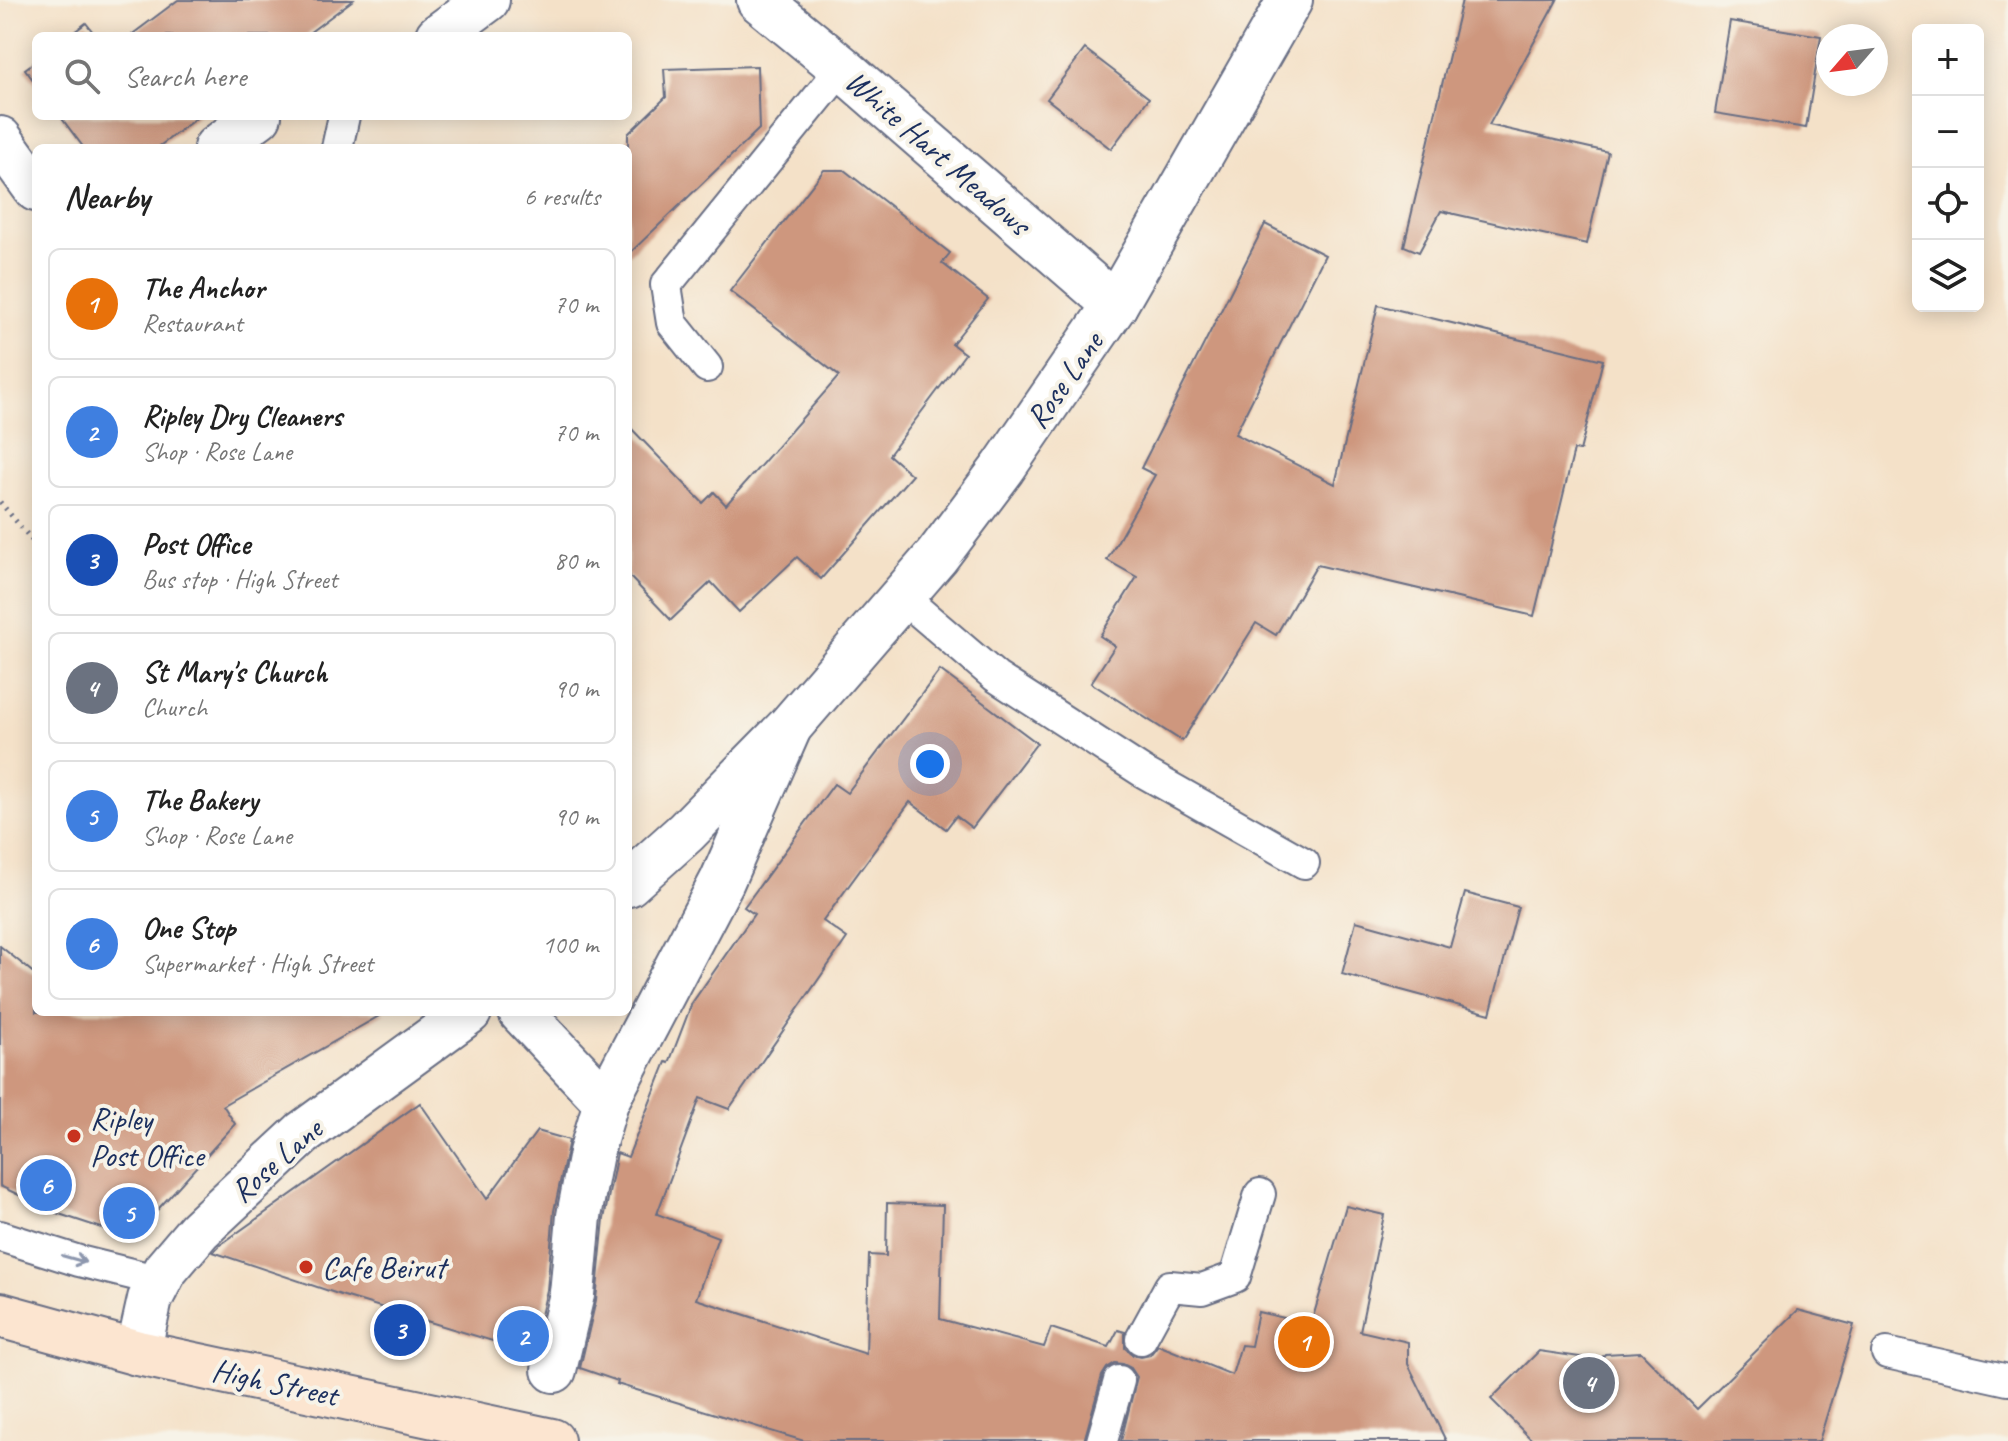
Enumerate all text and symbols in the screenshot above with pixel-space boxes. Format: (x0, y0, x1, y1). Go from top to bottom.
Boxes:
north arrow (1816, 24, 1888, 96)
map controls (1912, 24, 1984, 312)
button: + (1912, 24, 1984, 96)
search box (32, 32, 632, 120)
icon: search (60, 54, 104, 98)
text: Search here (124, 57, 246, 95)
street label: White Hart Meadows (837, 61, 1041, 246)
button: − (1912, 96, 1984, 168)
button: locate (1912, 168, 1984, 240)
text: Nearby (64, 175, 150, 218)
text: 6 results (524, 180, 600, 213)
button: layers (1912, 240, 1984, 312)
text: The Anchor (142, 269, 264, 307)
text: 1 (86, 288, 98, 321)
text: 70 m (554, 288, 598, 321)
text: Restaurant (142, 307, 243, 340)
street label: Rose Lane (1016, 322, 1114, 437)
text: Ripley Dry Cleaners (142, 397, 342, 435)
text: 2 (86, 416, 98, 449)
text: 70 m (554, 416, 598, 449)
text: Shop · Rose Lane (142, 435, 292, 468)
text: Post Office (142, 525, 250, 563)
text: 3 (86, 544, 98, 577)
text: 80 m (554, 544, 598, 577)
text: Bus stop · High Street (142, 563, 337, 596)
text: St Mary's Church (142, 653, 327, 691)
text: 4 (86, 672, 98, 705)
text: 90 m (554, 672, 598, 705)
text: Church (142, 691, 207, 724)
your location (910, 744, 950, 784)
text: The Bakery (142, 781, 258, 819)
text: 5 (86, 800, 98, 833)
text: 90 m (554, 800, 598, 833)
text: Shop · Rose Lane (142, 819, 292, 852)
text: One Stop (142, 909, 235, 947)
text: 6 (86, 928, 98, 961)
text: 100 m (542, 928, 598, 961)
text: Supermarket · High Street (142, 947, 373, 980)
place label: Ripley Post Office (90, 1098, 206, 1176)
street label: Rose Lane (222, 1108, 333, 1212)
marker: Ripley Post Office (65, 1127, 83, 1145)
pin: 6 (20, 1155, 72, 1215)
pin: 5 (103, 1183, 155, 1243)
place label: Cafe Beirut (322, 1247, 450, 1288)
one-way arrow (61, 1252, 87, 1267)
marker: Cafe Beirut (297, 1258, 315, 1276)
pin: 3 (374, 1300, 426, 1360)
pin: 2 (497, 1306, 549, 1366)
pin: 1 (1278, 1312, 1330, 1372)
street label: High Street (209, 1349, 345, 1416)
pin: 4 (1563, 1353, 1615, 1413)

